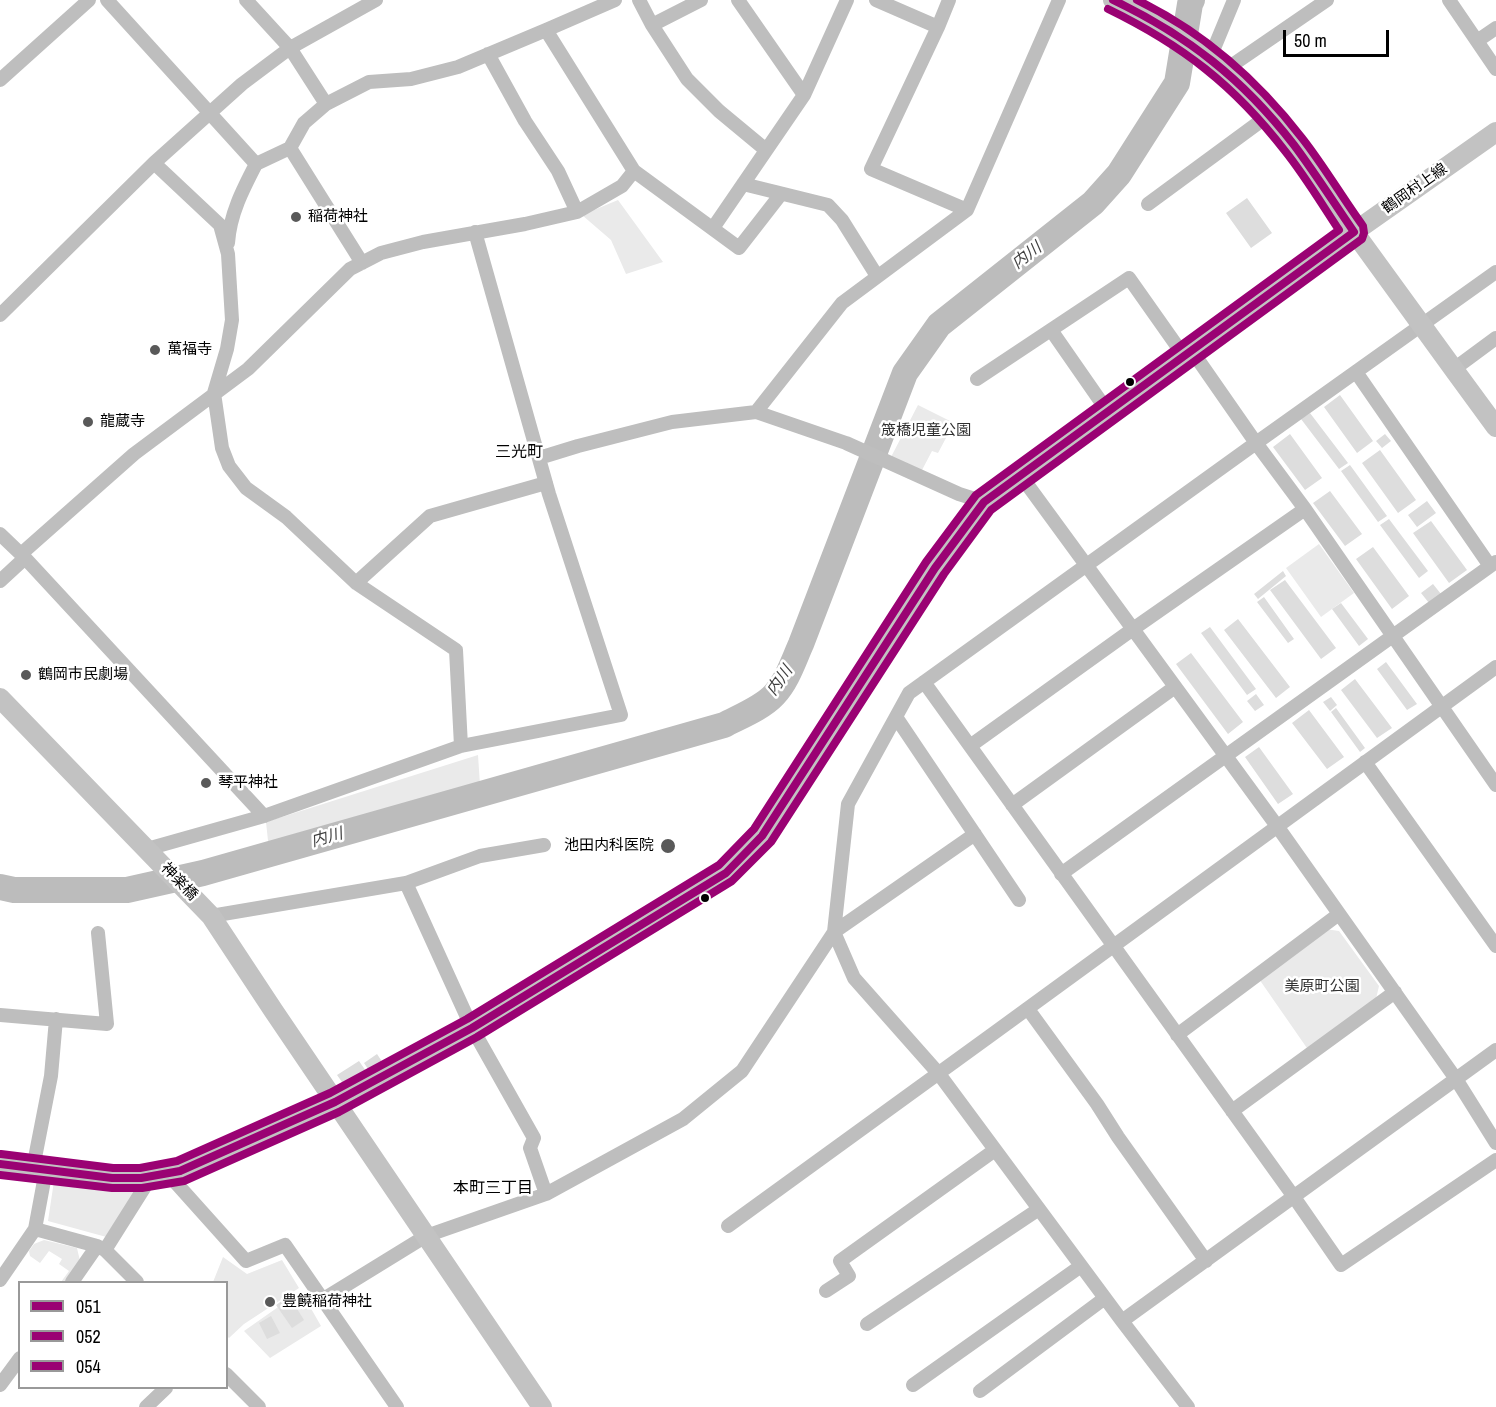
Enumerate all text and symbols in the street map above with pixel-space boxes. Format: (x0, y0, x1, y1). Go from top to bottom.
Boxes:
scale bar (1286, 18, 1392, 56)
text: 50 m (1294, 28, 1327, 53)
street label: 鶴岡村上線 (1379, 160, 1451, 218)
place label: 稲荷神社 (308, 208, 368, 226)
marker: 稲荷神社 (289, 210, 303, 224)
water label: 内川 (1008, 239, 1046, 273)
place label: 萬福寺 (167, 341, 212, 359)
marker: 萬福寺 (148, 343, 162, 357)
unlabelled marker (1124, 376, 1136, 388)
place label: 龍蔵寺 (100, 413, 145, 431)
marker: 龍蔵寺 (81, 415, 95, 429)
park label: 筬橋児童公園 (881, 422, 971, 440)
district label: 三光町 (495, 443, 543, 463)
water label: 内川 (763, 662, 797, 700)
place label: 鶴岡市民劇場 (38, 666, 128, 684)
marker: 鶴岡市民劇場 (19, 668, 33, 682)
place label: 琴平神社 (218, 774, 278, 792)
marker: 琴平神社 (199, 776, 213, 790)
water label: 内川 (309, 824, 345, 852)
place label: 池田内科医院 (564, 837, 654, 855)
marker: 池田内科医院 (659, 837, 677, 855)
street label: 神楽橋 (157, 860, 201, 904)
unlabelled marker (699, 892, 711, 904)
park label: 美原町公園 (1285, 978, 1359, 996)
district label: 本町三丁目 (453, 1179, 533, 1199)
legend (18, 1281, 228, 1389)
place label: 豊饒稲荷神社 (282, 1293, 372, 1311)
text: 051 (76, 1294, 101, 1319)
marker: 豊饒稲荷神社 (263, 1295, 277, 1309)
text: 052 (76, 1324, 101, 1349)
text: 054 (76, 1354, 101, 1379)

